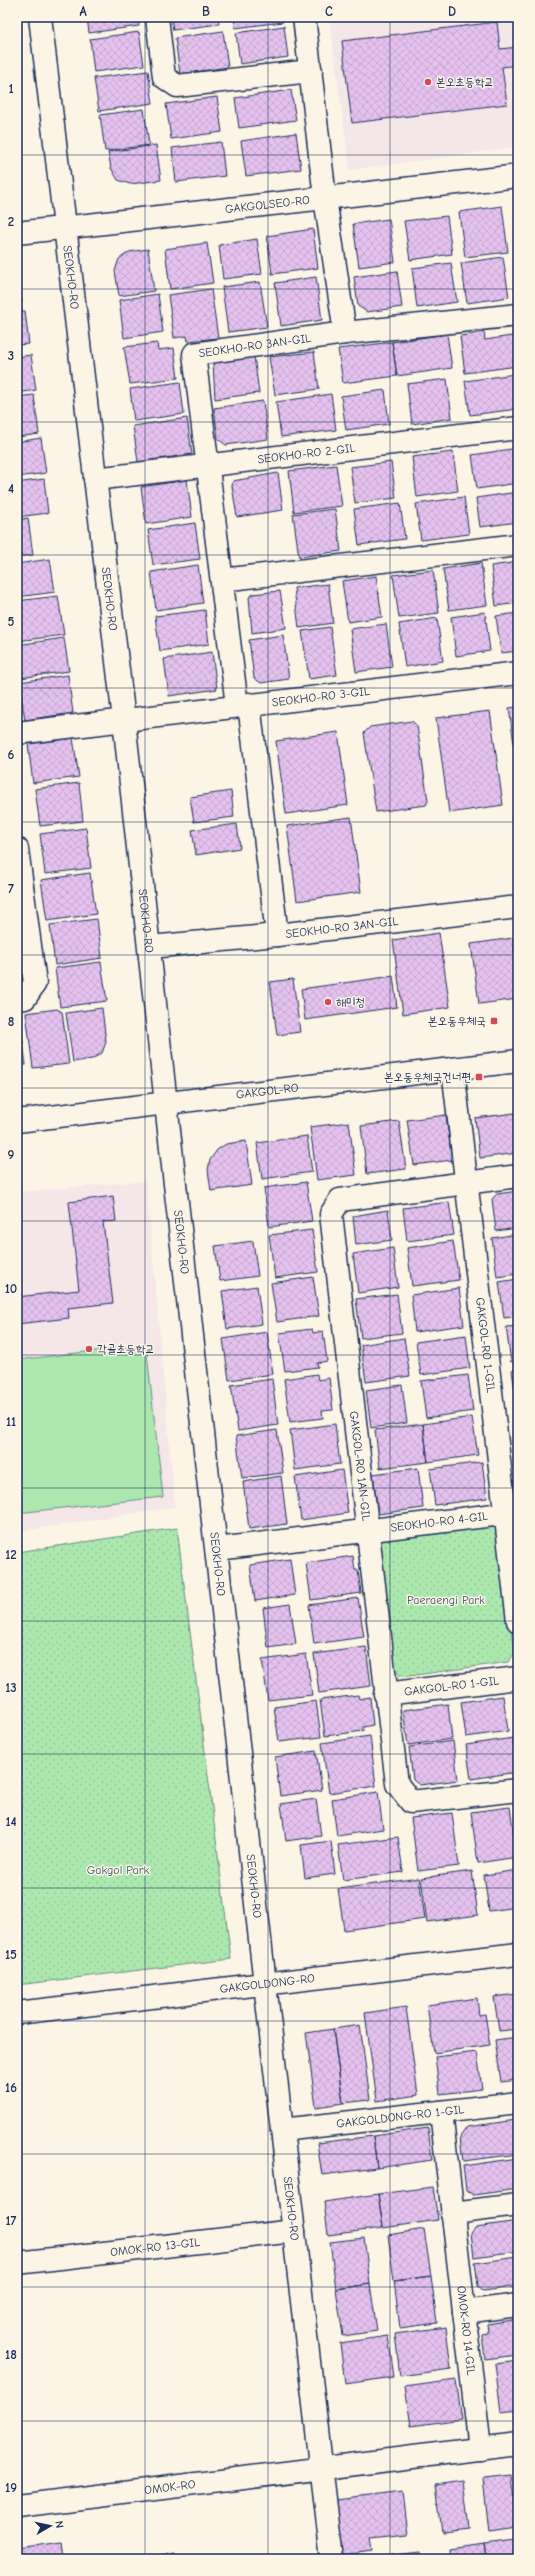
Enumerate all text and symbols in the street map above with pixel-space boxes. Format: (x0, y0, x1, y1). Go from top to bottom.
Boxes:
text: A (79, 4, 87, 19)
text: B (202, 4, 210, 19)
text: C (325, 4, 333, 19)
text: D (448, 4, 456, 19)
place label: 본오초등학교 (436, 75, 494, 89)
marker: 본오초등학교 (423, 77, 433, 87)
text: 1 (8, 81, 14, 96)
street label: GAKGOLSEO-RO (224, 193, 311, 216)
text: 2 (8, 214, 14, 229)
street label: SEOKHO-RO (60, 244, 82, 310)
street label: SEOKHO-RO 3AN-GIL (198, 331, 312, 360)
text: 3 (8, 348, 14, 363)
street label: SEOKHO-RO 2-GIL (257, 441, 356, 466)
text: 4 (8, 481, 14, 496)
street label: SEOKHO-RO (99, 566, 120, 632)
text: 5 (8, 614, 15, 629)
street label: SEOKHO-RO 3-GIL (271, 684, 371, 709)
text: 6 (8, 747, 15, 762)
text: 7 (8, 881, 14, 896)
street label: SEOKHO-RO (136, 888, 156, 954)
street label: SEOKHO-RO 3AN-GIL (285, 914, 399, 941)
place label: 해미청 (336, 995, 365, 1009)
marker: 해미청 (323, 997, 333, 1007)
text: 8 (8, 1014, 14, 1029)
place label: 본오동우체국 (428, 1014, 486, 1028)
marker: 본오동우체국 (489, 1016, 499, 1026)
place label: 본오동우체국건너편 (384, 1070, 471, 1084)
marker: 본오동우체국건너편 (474, 1072, 484, 1082)
street label: GAKGOL-RO (235, 1080, 300, 1102)
text: 9 (8, 1147, 15, 1162)
street label: SEOKHO-RO (171, 1209, 192, 1275)
text: 10 (5, 1281, 17, 1296)
street label: GAKGOL-RO 1-GIL (473, 1297, 498, 1393)
place label: 각골초등학교 (97, 1342, 155, 1356)
marker: 각골초등학교 (84, 1344, 94, 1354)
street label: GAKGOL-RO 1AN-GIL (347, 1410, 374, 1522)
text: 11 (6, 1414, 16, 1429)
street label: SEOKHO-RO 4-GIL (390, 1509, 489, 1535)
street label: SEOKHO-RO (207, 1531, 228, 1597)
text: 12 (5, 1547, 17, 1562)
park label: Paeraengi Park (407, 1593, 485, 1607)
street label: GAKGOL-RO 1-GIL (403, 1673, 500, 1699)
text: 13 (5, 1680, 17, 1695)
text: 14 (5, 1814, 17, 1829)
street label: SEOKHO-RO (243, 1853, 265, 1919)
park label: Gakgol Park (87, 1863, 150, 1877)
text: 15 (5, 1947, 17, 1962)
street label: GAKGOLDONG-RO (219, 1971, 316, 1996)
text: 16 (5, 2080, 17, 2095)
street label: GAKGOLDONG-RO 1-GIL (336, 2102, 465, 2131)
street label: SEOKHO-RO (280, 2176, 302, 2242)
text: 17 (6, 2213, 17, 2228)
street label: OMOK-RO 13-GIL (109, 2235, 201, 2259)
street label: OMOK-RO 14-GIL (454, 2285, 478, 2376)
text: 18 (5, 2347, 17, 2362)
street label: OMOK-RO (143, 2477, 196, 2497)
text: 19 (5, 2480, 17, 2495)
north arrow (30, 2506, 70, 2546)
text: N (52, 2520, 66, 2529)

